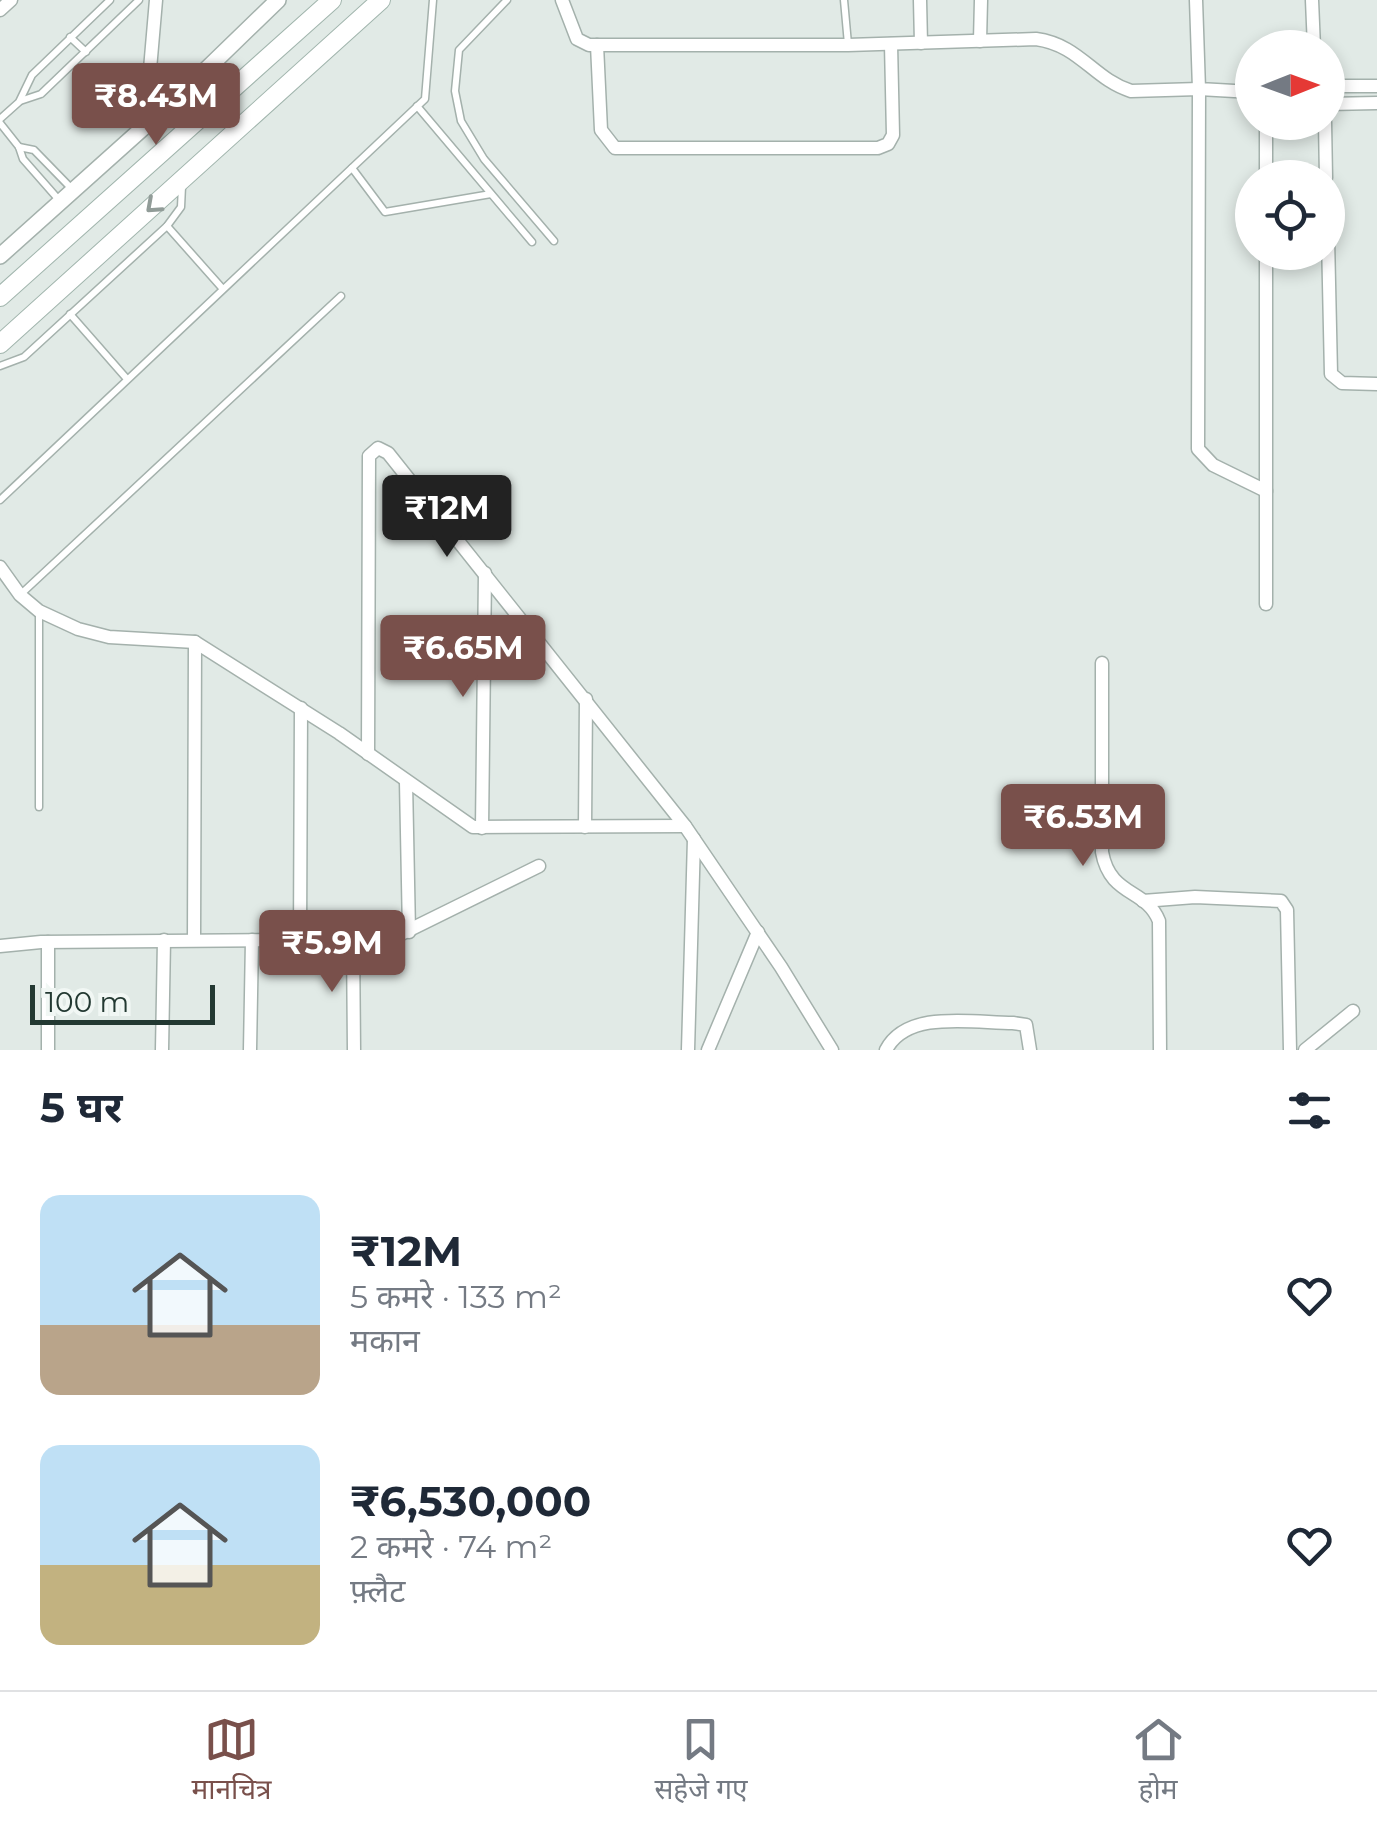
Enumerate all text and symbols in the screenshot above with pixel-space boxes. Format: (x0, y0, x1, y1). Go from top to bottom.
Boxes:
north arrow (1235, 30, 1345, 140)
map controls (1235, 30, 1345, 270)
pin: ₹8.43M (75, 63, 237, 148)
text: ₹8.43M (94, 76, 218, 115)
button: locate (1235, 160, 1345, 270)
one-way arrow (146, 194, 165, 212)
pin: ₹12M (388, 475, 506, 560)
text: ₹12M (404, 488, 490, 527)
pin: ₹6.65M (382, 615, 544, 700)
text: ₹6.65M (402, 628, 524, 667)
pin: ₹6.53M (1002, 784, 1164, 869)
text: ₹6.53M (1023, 797, 1143, 836)
pin: ₹5.9M (262, 910, 402, 995)
text: ₹5.9M (281, 923, 383, 962)
scale bar (30, 980, 215, 1024)
text: 100 m (45, 985, 129, 1019)
text: 5 घर (40, 1081, 123, 1133)
icon: filters (1282, 1083, 1337, 1138)
text: ₹12M (350, 1225, 462, 1277)
icon: home (120, 1235, 240, 1355)
icon: heart (1282, 1268, 1337, 1323)
text: 5 कमरे · 133 m² (350, 1277, 562, 1316)
text: मकान (350, 1321, 420, 1360)
text: ₹6,530,000 (350, 1475, 591, 1527)
icon: home (120, 1485, 240, 1605)
icon: heart (1282, 1518, 1337, 1573)
text: 2 कमरे · 74 m² (350, 1527, 552, 1566)
text: फ़्लैट (350, 1571, 405, 1610)
tab: मानचित्र (191, 1712, 271, 1810)
tab: सहेजे गए (654, 1712, 748, 1810)
tab: होम (1131, 1712, 1186, 1810)

